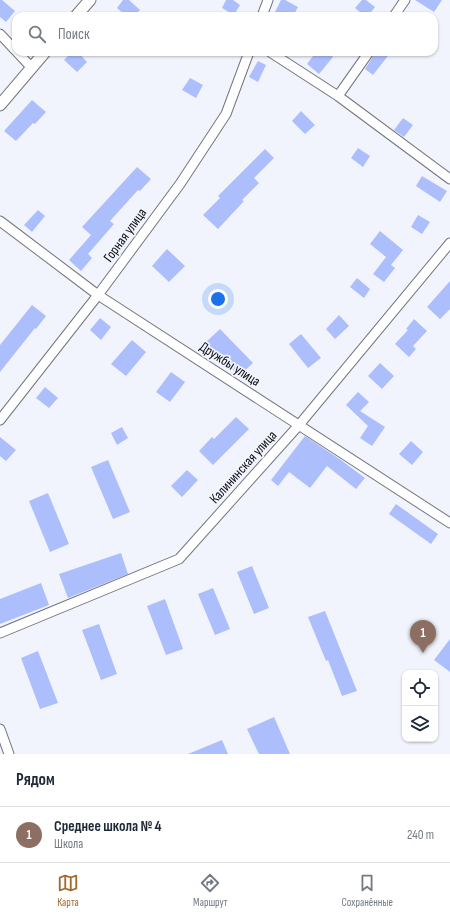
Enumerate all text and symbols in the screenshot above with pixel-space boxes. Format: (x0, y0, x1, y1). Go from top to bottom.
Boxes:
search box (12, 12, 438, 56)
icon: search (26, 23, 48, 45)
text: Поиск (58, 25, 90, 44)
street label: Горная улица (100, 205, 150, 265)
your location (208, 289, 228, 309)
street label: Дружбы улица (196, 338, 264, 390)
street label: Калининская улица (206, 427, 280, 507)
pin: 1 (410, 620, 436, 653)
map controls (402, 670, 438, 742)
button: locate (402, 670, 438, 706)
button: layers (402, 706, 438, 742)
text: Рядом (16, 770, 55, 790)
text: Среднее школа № 4 (54, 817, 162, 836)
text: 1 (26, 827, 32, 843)
text: 240 m (407, 827, 434, 843)
text: Школа (54, 836, 83, 852)
tab: Карта (57, 872, 79, 909)
tab: Маршрут (193, 872, 228, 909)
tab: Сохранённые (342, 872, 393, 909)

